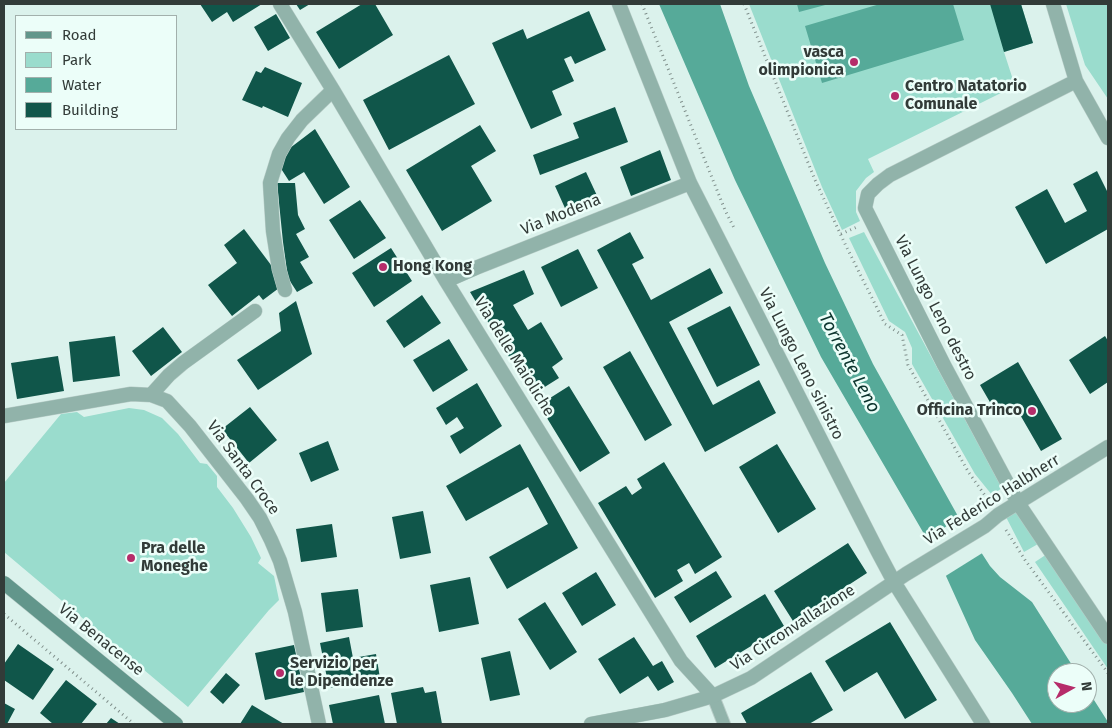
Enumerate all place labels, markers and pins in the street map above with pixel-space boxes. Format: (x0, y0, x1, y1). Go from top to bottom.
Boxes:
place label: vasca olimpionica (758, 43, 844, 81)
marker: vasca olimpionica (848, 56, 860, 68)
place label: Centro Natatorio Comunale (905, 77, 1027, 115)
marker: Centro Natatorio Comunale (889, 90, 901, 102)
place label: Hong Kong (393, 257, 472, 277)
marker: Hong Kong (377, 261, 389, 273)
place label: Officina Trinco (917, 401, 1022, 421)
marker: Officina Trinco (1026, 405, 1038, 417)
place label: Pra delle Moneghe (141, 539, 208, 577)
marker: Pra delle Moneghe (125, 552, 137, 564)
place label: Servizio per le Dipendenze (290, 654, 394, 692)
marker: Servizio per le Dipendenze (274, 667, 286, 679)

